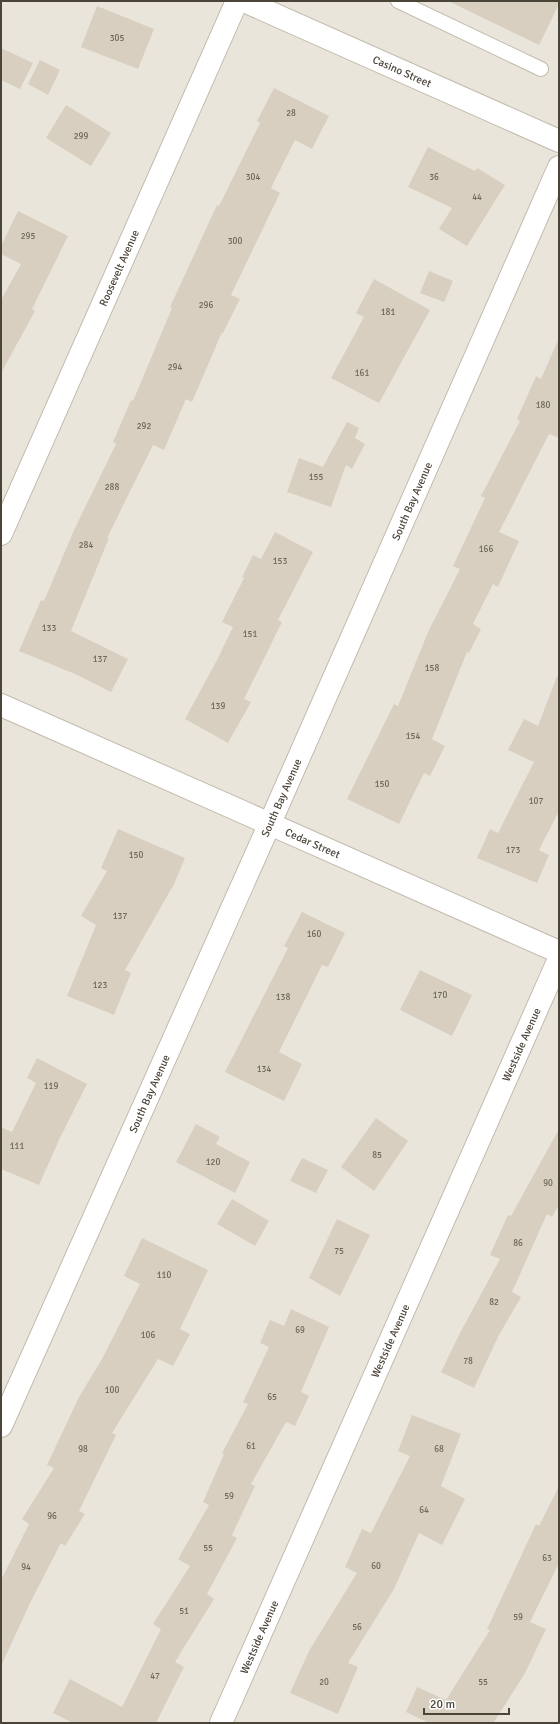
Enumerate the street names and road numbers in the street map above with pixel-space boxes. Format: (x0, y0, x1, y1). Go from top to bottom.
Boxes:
street label: Casino Street (371, 53, 433, 90)
street label: Roosevelt Avenue (97, 228, 142, 308)
street label: South Bay Avenue (389, 460, 435, 543)
street label: South Bay Avenue (259, 757, 305, 839)
street label: Cedar Street (283, 826, 342, 861)
street label: Westside Avenue (500, 1006, 544, 1083)
street label: South Bay Avenue (127, 1053, 173, 1135)
street label: Westside Avenue (369, 1302, 413, 1380)
street label: Westside Avenue (238, 1598, 281, 1676)

